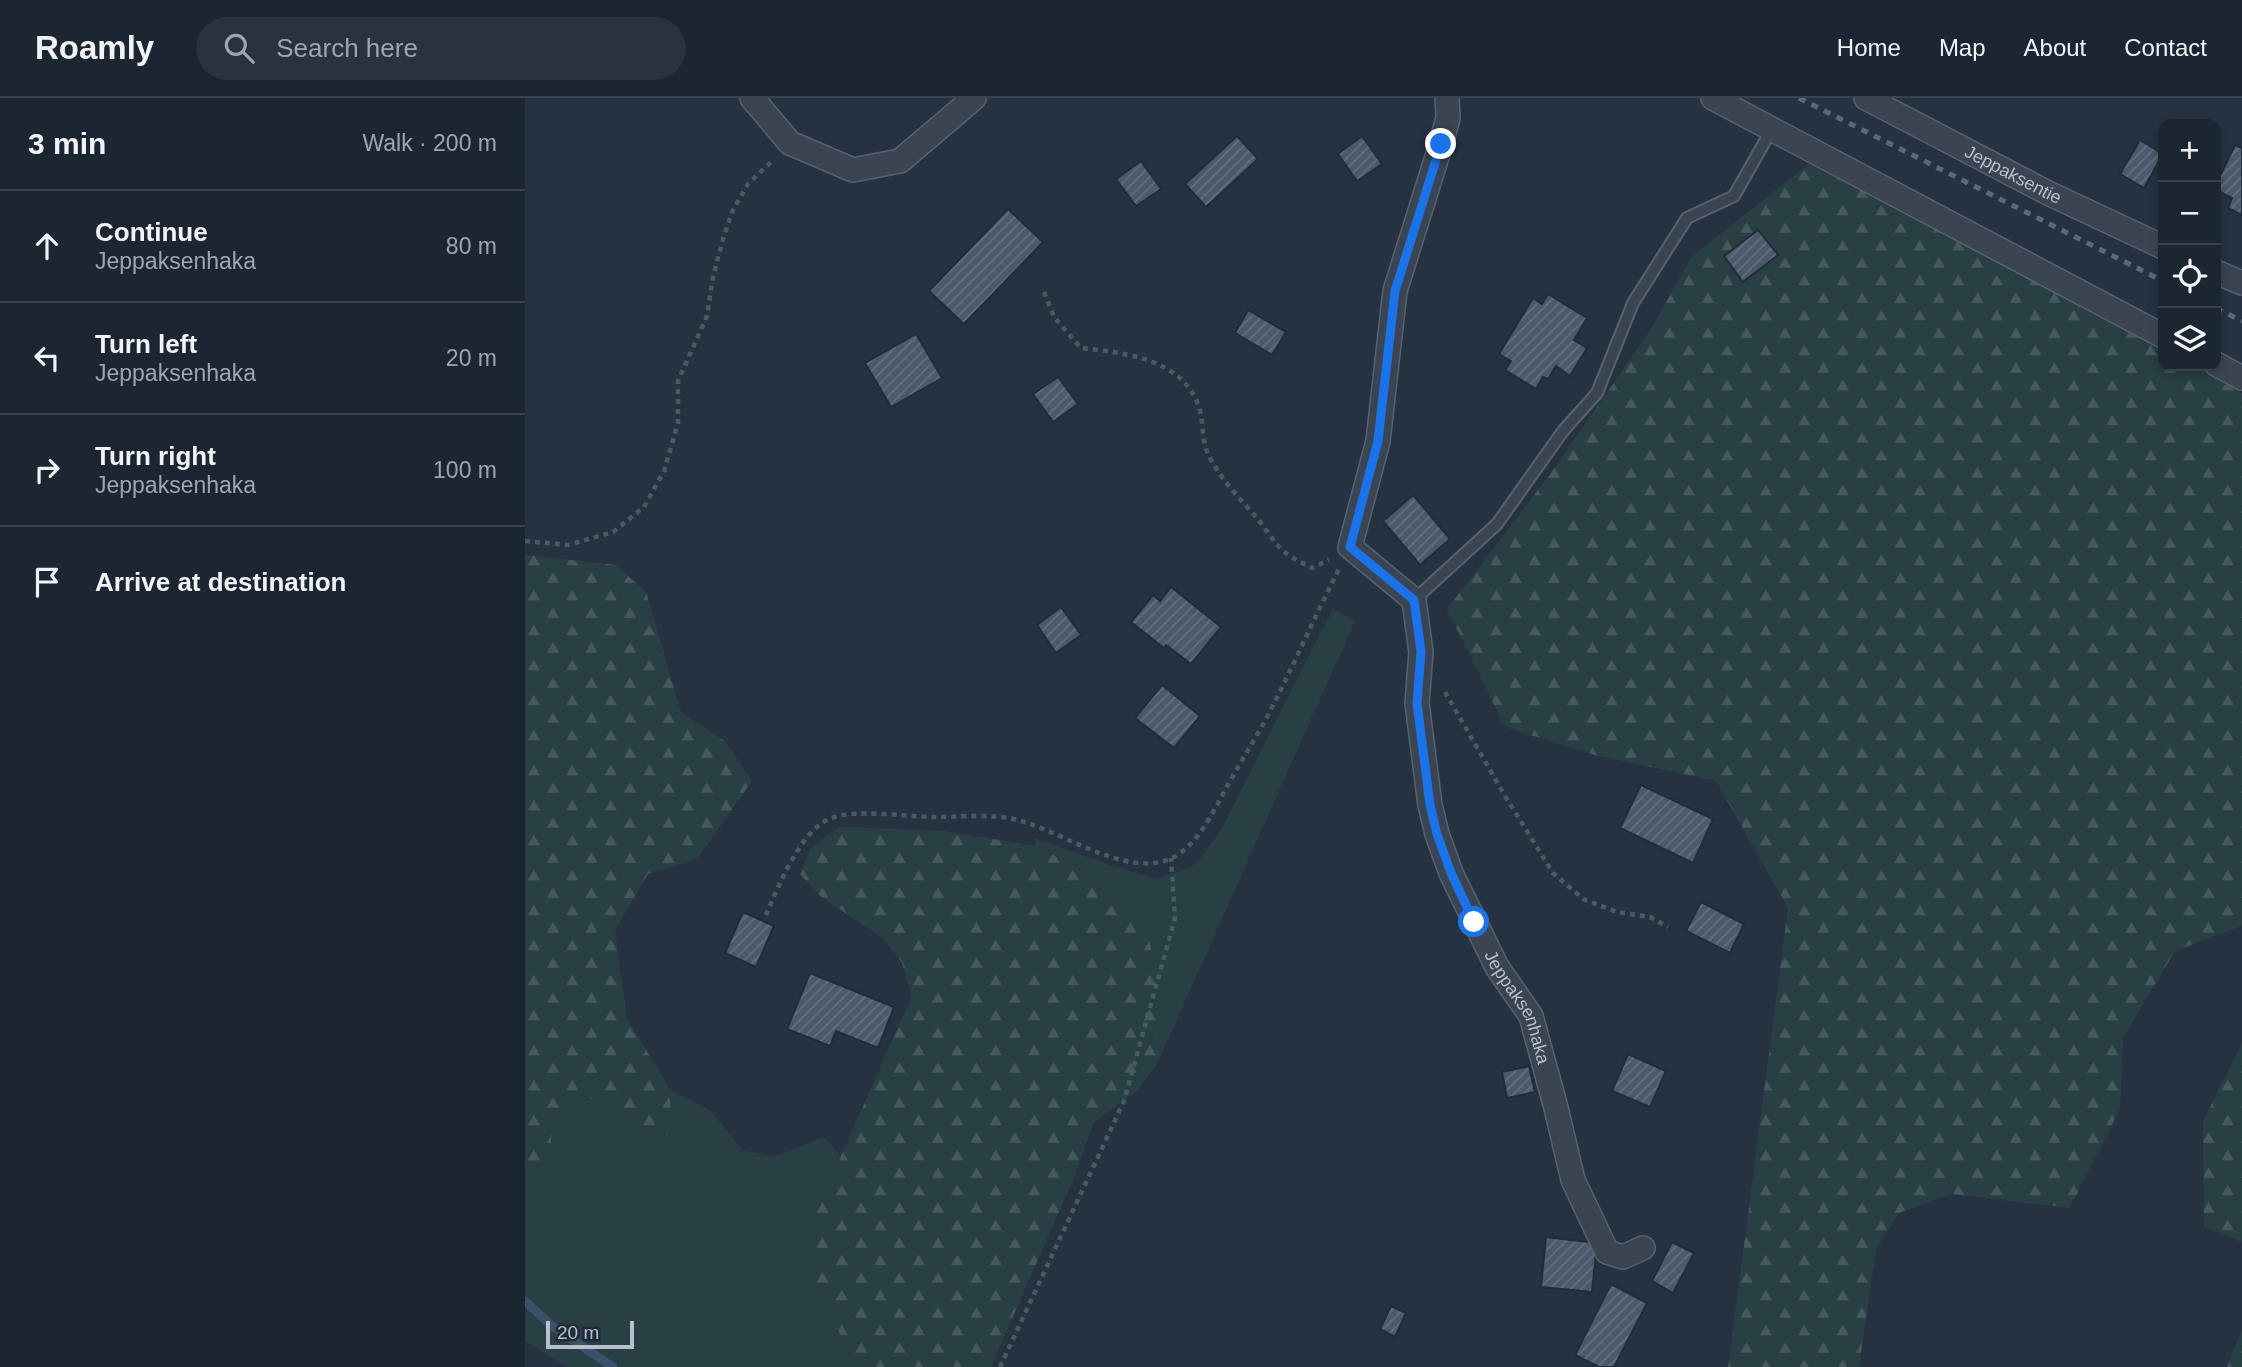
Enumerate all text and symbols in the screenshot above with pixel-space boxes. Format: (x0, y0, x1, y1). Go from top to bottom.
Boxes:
search box (196, 17, 686, 80)
text: Roamly (35, 29, 154, 66)
icon: search (220, 29, 258, 67)
text: Search here (276, 33, 418, 63)
text: Home (1837, 34, 1901, 61)
text: Map (1939, 34, 1986, 61)
text: About (2024, 34, 2086, 61)
text: Contact (2124, 34, 2207, 61)
map controls (2158, 119, 2221, 371)
button: + (2158, 119, 2221, 182)
text: 3 min (28, 127, 106, 160)
route end (1425, 128, 1456, 159)
text: Walk · 200 m (362, 130, 497, 156)
street label: Jeppaksentie (1961, 141, 2065, 208)
button: − (2158, 182, 2221, 245)
text: Continue (95, 217, 208, 247)
icon: ahead (28, 227, 66, 265)
text: 80 m (446, 233, 497, 259)
button: locate (2158, 245, 2221, 308)
text: Jeppaksenhaka (95, 248, 256, 274)
button: layers (2158, 308, 2221, 371)
text: Turn left (95, 329, 197, 359)
icon: left (28, 339, 66, 377)
text: 20 m (446, 345, 497, 371)
text: Jeppaksenhaka (95, 360, 256, 386)
text: Turn right (95, 441, 216, 471)
icon: right (28, 451, 66, 489)
text: 100 m (433, 457, 497, 483)
text: Jeppaksenhaka (95, 472, 256, 498)
icon: arrive (28, 563, 66, 601)
text: Arrive at destination (95, 567, 346, 597)
route start (1458, 906, 1489, 937)
street label: Jeppaksenhaka (1480, 947, 1554, 1067)
scale bar (546, 1318, 633, 1350)
text: 20 m (557, 1322, 599, 1343)

